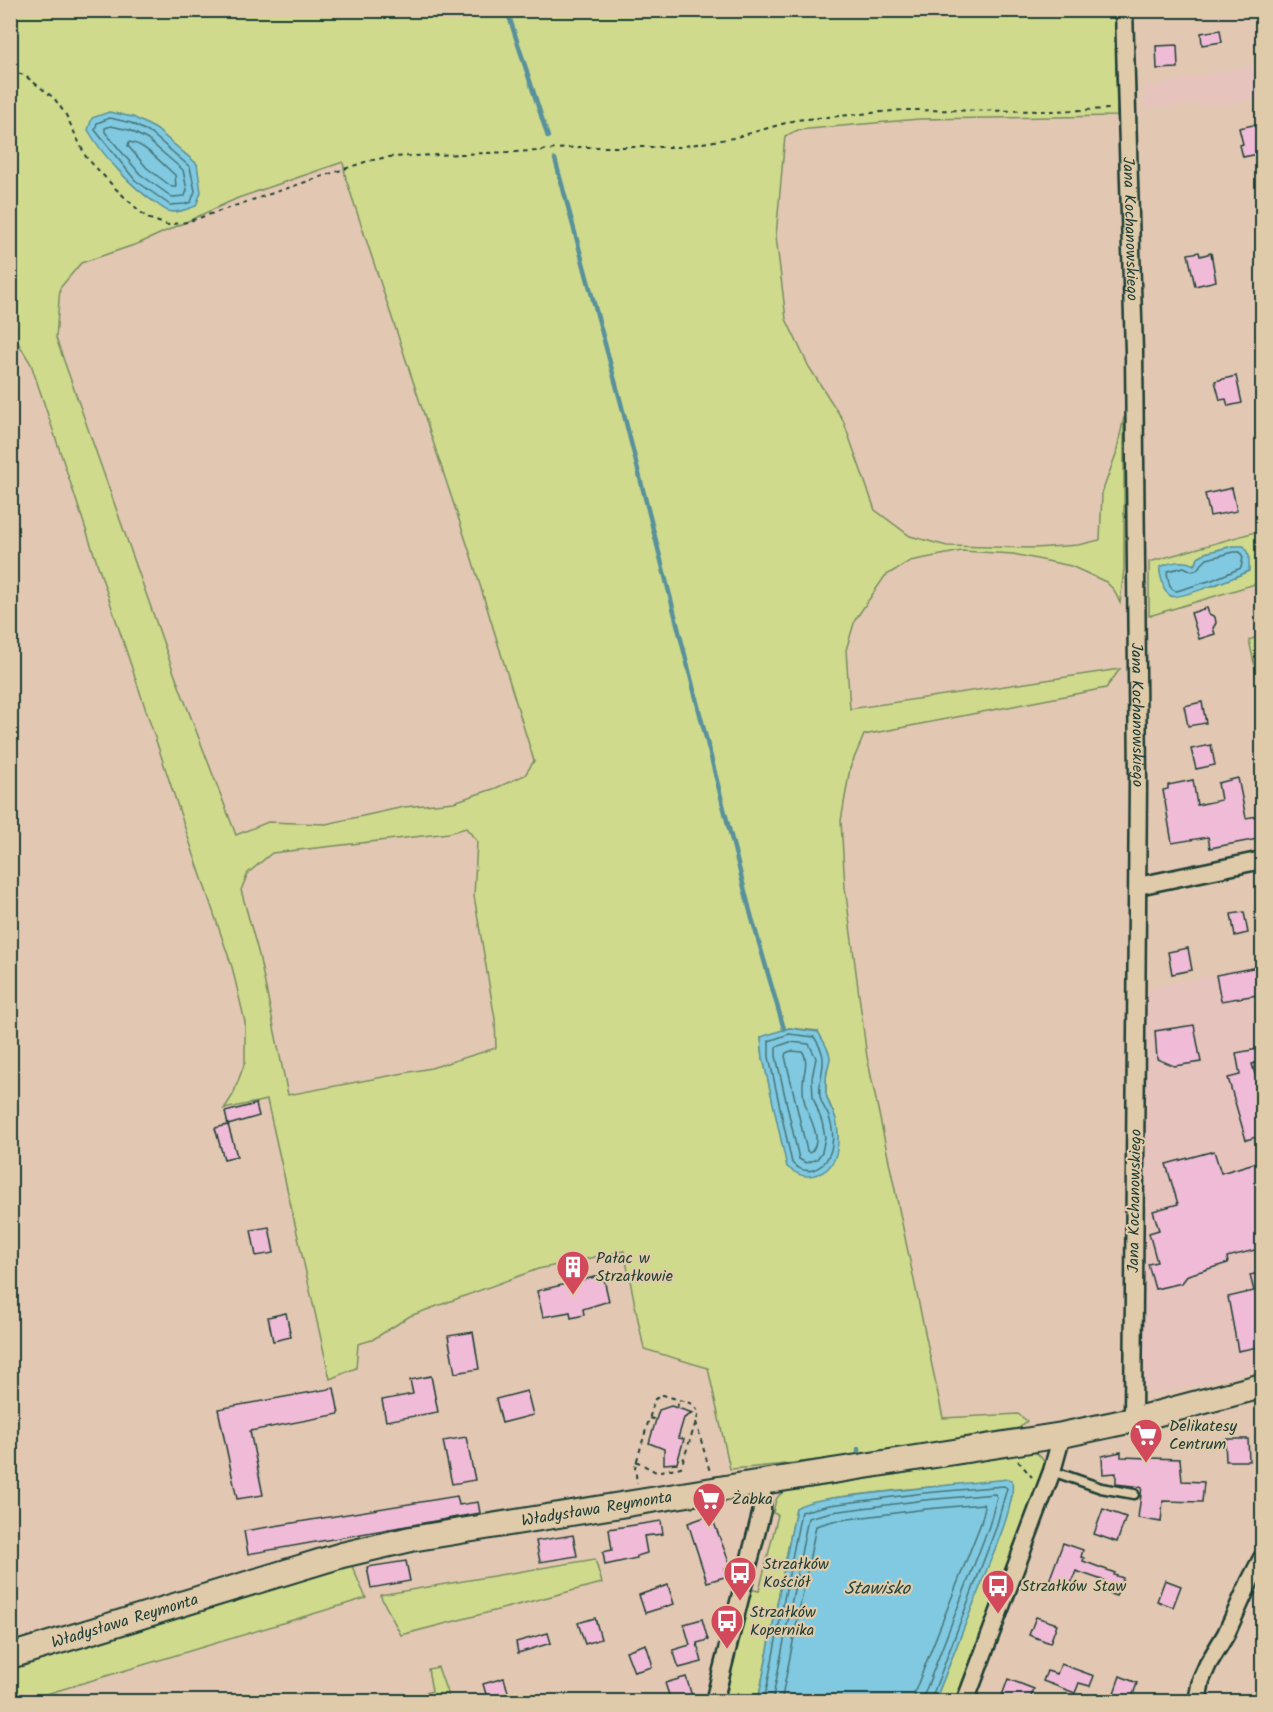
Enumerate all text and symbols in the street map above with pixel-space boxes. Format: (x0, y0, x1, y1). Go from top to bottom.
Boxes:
street label: Jana Kochanowskiego (1116, 156, 1145, 301)
street label: Jana Kochanowskiego (1124, 643, 1151, 787)
street label: Jana Kochanowskiego (1121, 1129, 1149, 1273)
place label: Pałac w Strzałkowie (596, 1246, 673, 1289)
building icon: Pałac w Strzałkowie (555, 1249, 591, 1296)
place label: Delikatesy Centrum (1169, 1414, 1237, 1457)
supermarket icon: Delikatesy Centrum (1128, 1417, 1164, 1464)
supermarket icon: Żabka (691, 1481, 727, 1528)
street label: Władysława Reymonta (519, 1484, 674, 1533)
place label: Żabka (732, 1487, 773, 1512)
place label: Strzałków Kościół (763, 1552, 829, 1595)
bus stop icon: Strzałków Kościół (722, 1555, 758, 1602)
bus stop icon: Strzałków Staw (980, 1568, 1016, 1615)
place label: Strzałków Staw (1021, 1574, 1126, 1599)
water label: Stawisko (844, 1575, 912, 1604)
street label: Władysława Reymonta (48, 1587, 201, 1655)
place label: Strzałków Kopernika (750, 1600, 816, 1643)
bus stop icon: Strzałków Kopernika (709, 1603, 745, 1650)

